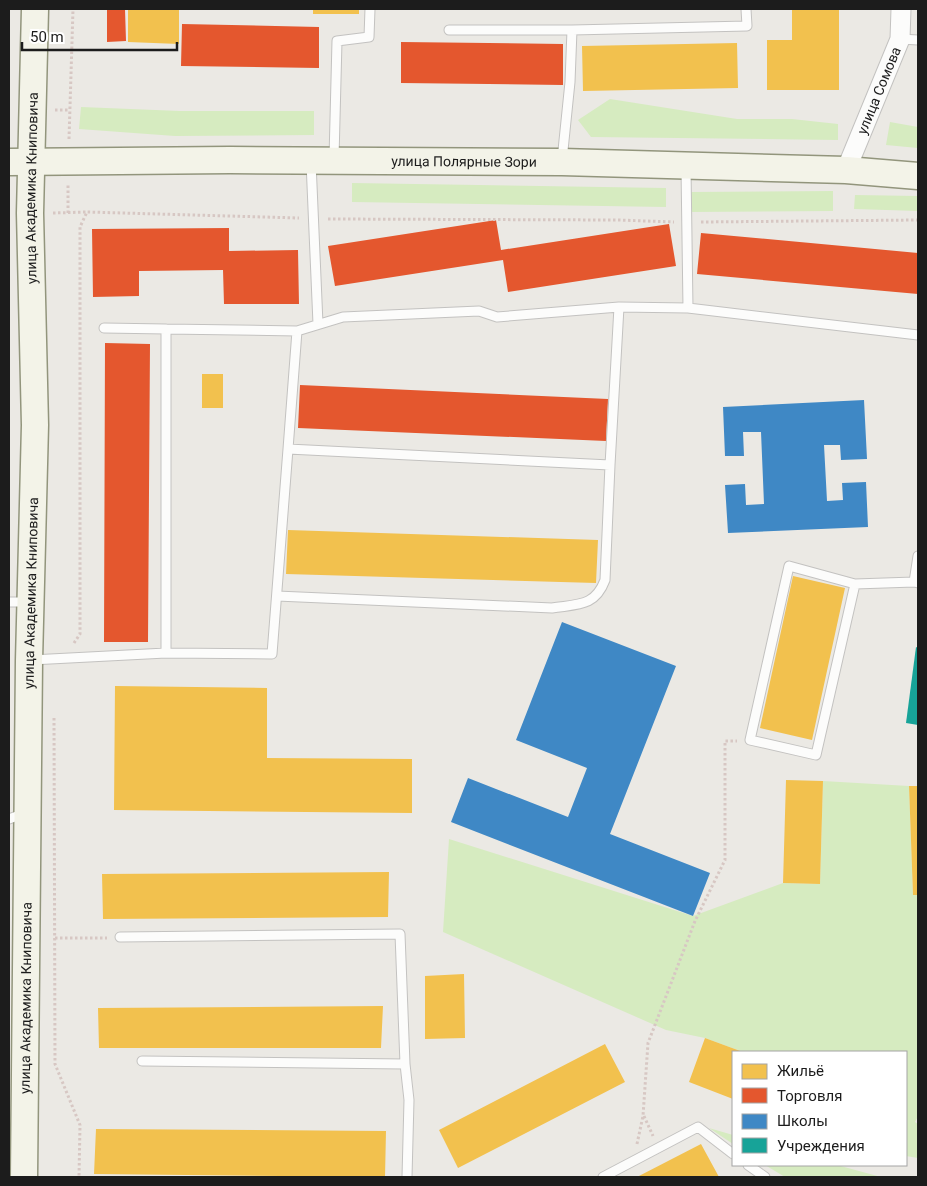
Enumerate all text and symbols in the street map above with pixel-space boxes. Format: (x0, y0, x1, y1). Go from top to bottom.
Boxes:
scale bar (22, 20, 178, 52)
text: 50 m (30, 28, 64, 46)
street label: улица Сомова (854, 44, 904, 137)
street label: улица Академика Книповича (22, 92, 41, 284)
street label: улица Полярные Зори (391, 153, 537, 170)
street label: улица Академика Книповича (21, 497, 41, 689)
street label: улица Академика Книповича (17, 902, 35, 1094)
legend (732, 1051, 907, 1166)
text: Жильё (777, 1062, 824, 1080)
text: Торговля (777, 1087, 842, 1105)
text: Школы (777, 1112, 828, 1130)
text: Учреждения (777, 1137, 865, 1155)

